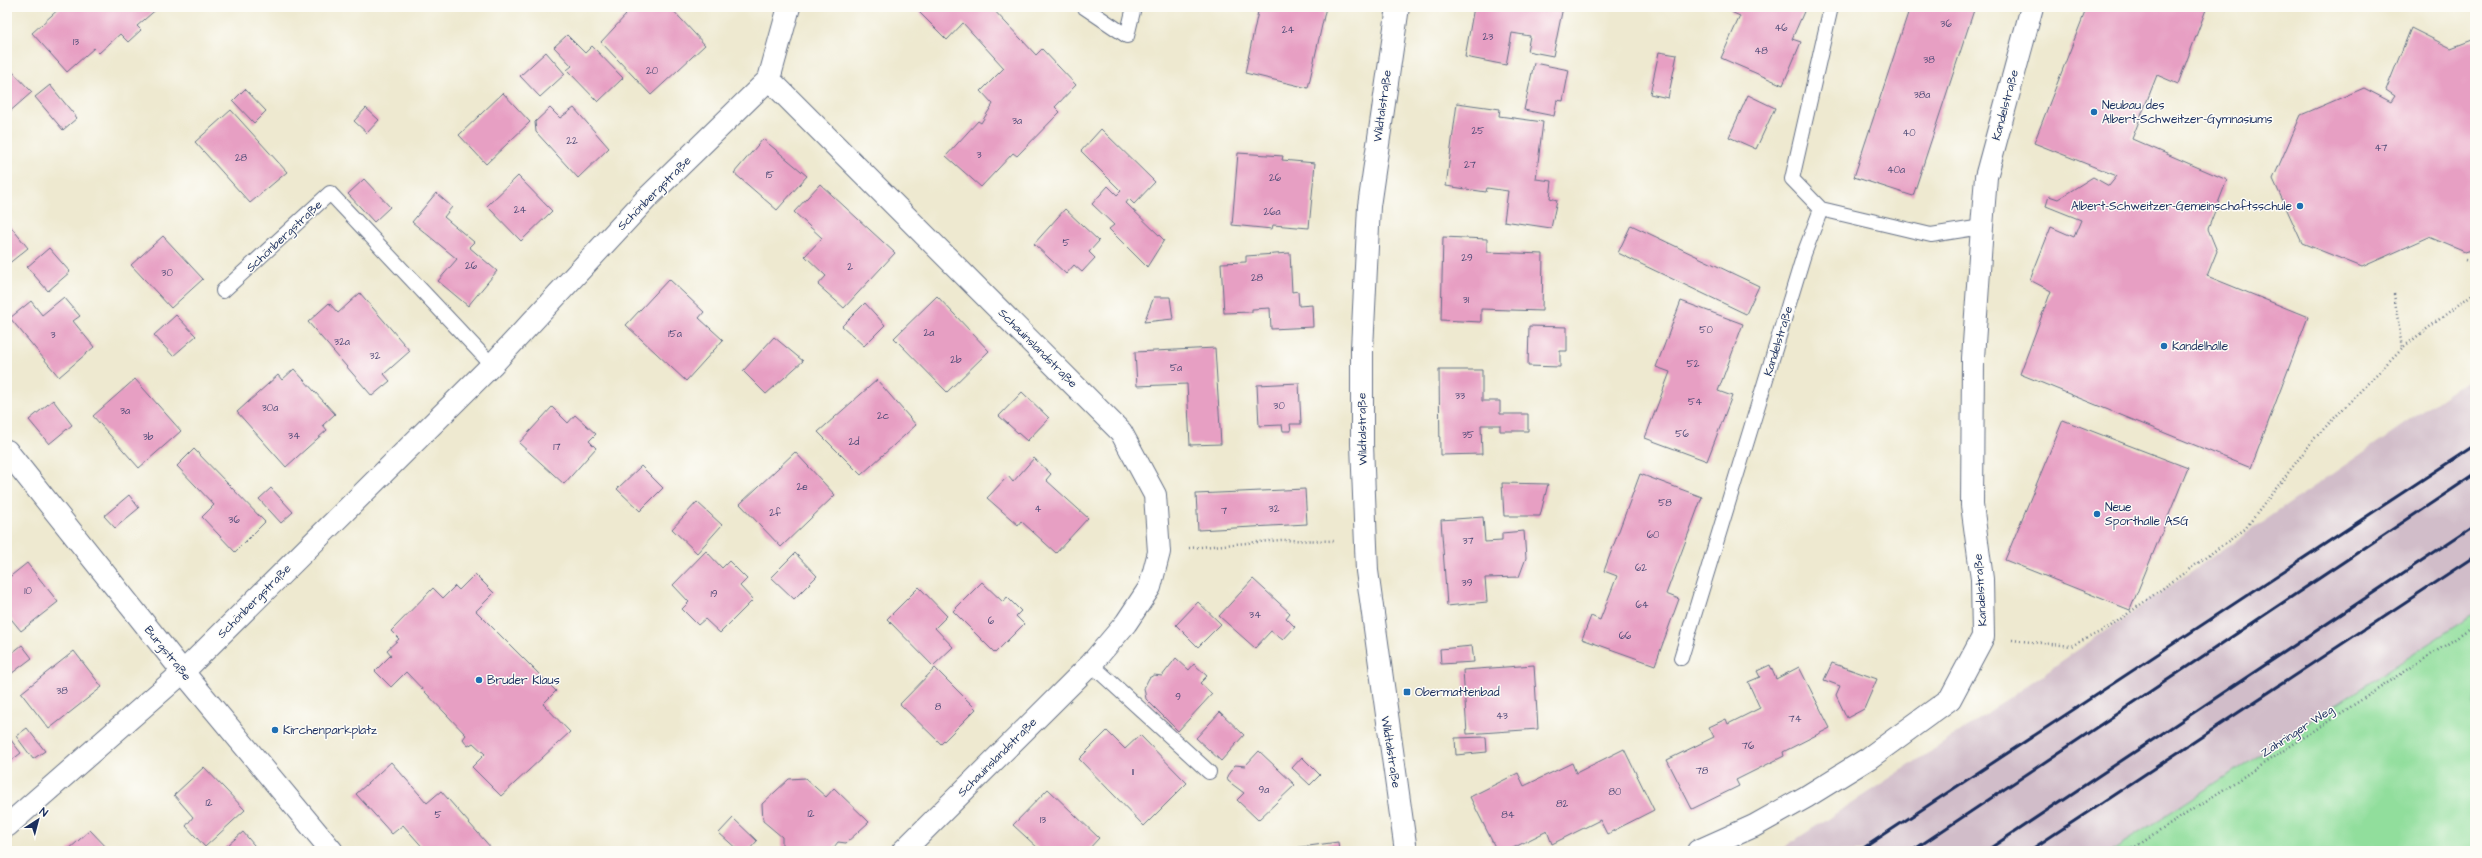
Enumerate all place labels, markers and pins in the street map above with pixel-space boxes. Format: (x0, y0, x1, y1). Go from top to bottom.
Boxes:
place label: Neubau des Albert-Schweitzer-Gymnasiums (2102, 97, 2273, 129)
marker: Neubau des Albert-Schweitzer-Gymnasiums (2089, 107, 2099, 117)
place label: Albert-Schweitzer-Gemeinschaftsschule (2071, 198, 2293, 215)
marker: Albert-Schweitzer-Gemeinschaftsschule (2295, 201, 2305, 211)
place label: Kandelhalle (2172, 338, 2229, 355)
marker: Kandelhalle (2159, 341, 2169, 351)
place label: Neue Sporthalle ASG (2105, 499, 2189, 530)
marker: Neue Sporthalle ASG (2092, 509, 2102, 519)
place label: Bruder Klaus (487, 672, 560, 689)
marker: Bruder Klaus (474, 675, 484, 685)
place label: Obermattenbad (1415, 684, 1500, 701)
marker: Obermattenbad (1402, 687, 1412, 697)
place label: Kirchenparkplatz (283, 722, 377, 739)
marker: Kirchenparkplatz (270, 725, 280, 735)

